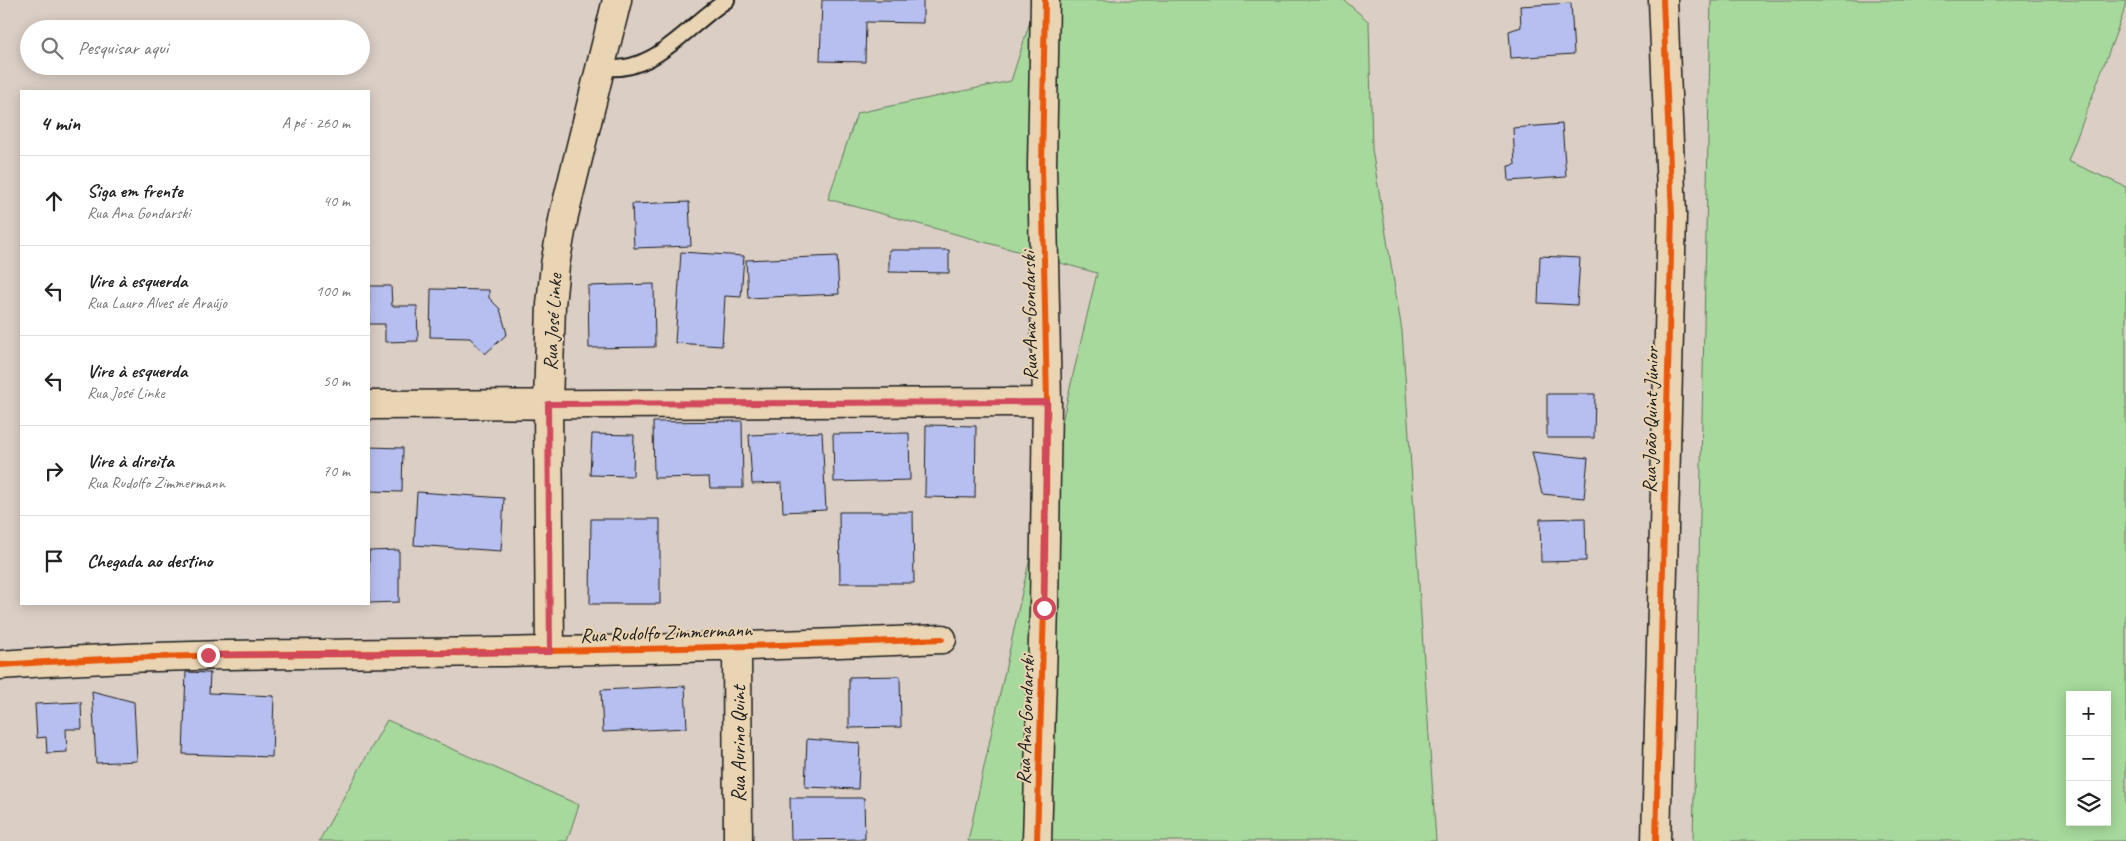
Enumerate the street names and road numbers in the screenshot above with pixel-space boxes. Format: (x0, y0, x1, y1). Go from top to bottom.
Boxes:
street label: Rua Ana Gondarski (1016, 249, 1043, 381)
street label: Rua José Linke (537, 271, 568, 371)
street label: Rua João Quint Júnior (1637, 345, 1664, 493)
street label: Rua Rudolfo Zimmermann (579, 617, 754, 648)
street label: Rua Ana Gondarski (1011, 653, 1040, 785)
street label: Rua Aurino Quint (726, 683, 751, 802)

